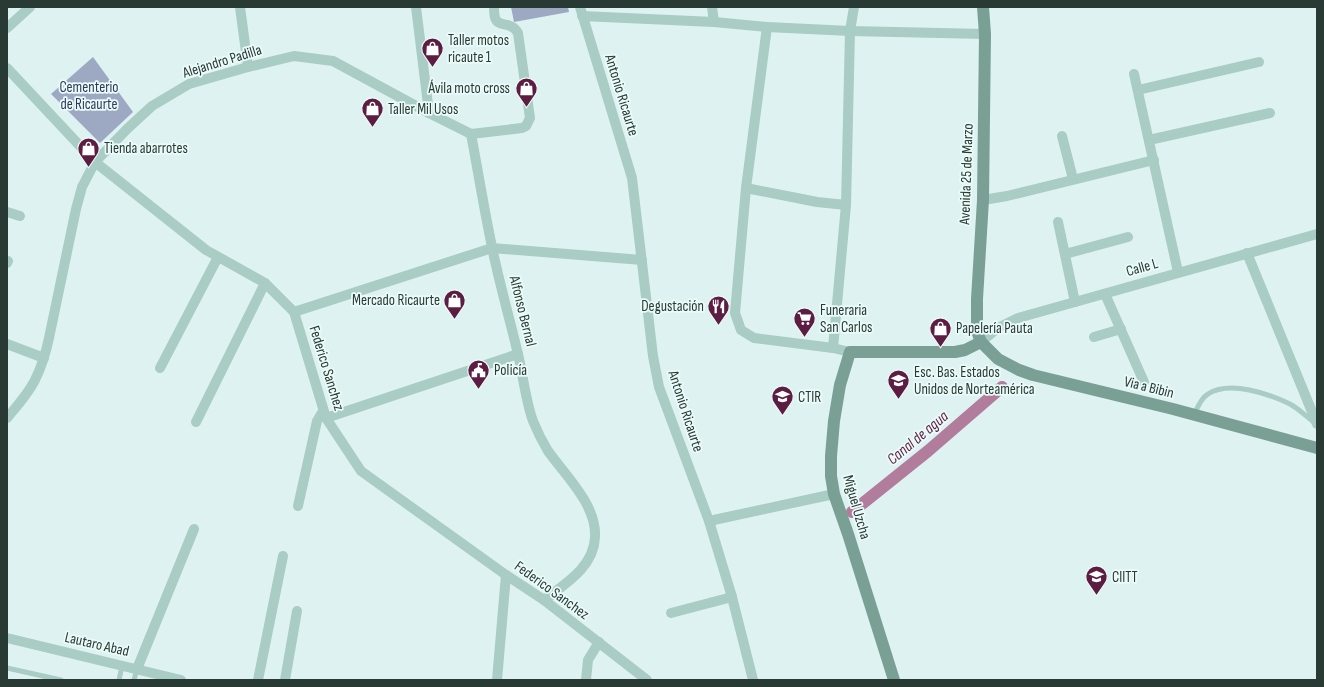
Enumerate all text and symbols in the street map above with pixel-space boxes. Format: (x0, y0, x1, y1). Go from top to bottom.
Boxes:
place label: Taller motos ricaute 1 (448, 31, 509, 67)
shop icon: Taller motos ricaute 1 (419, 36, 445, 69)
street label: Alejandro Padilla (179, 40, 264, 83)
street label: Antonio Ricaurte (600, 51, 643, 138)
shop icon: Ávila moto cross (513, 75, 539, 108)
park label: Cementerio de Ricaurte (59, 78, 119, 114)
place label: Ávila moto cross (428, 79, 510, 98)
shop icon: Taller Mil Usos (360, 96, 386, 129)
place label: Taller Mil Usos (388, 100, 458, 119)
street label: Avenida 25 de Marzo (955, 123, 978, 226)
shop icon: Tienda abarrotes (76, 135, 102, 168)
place label: Tienda abarrotes (104, 139, 188, 158)
street label: Calle L (1124, 254, 1161, 281)
street label: Alfonso Bernal (504, 273, 540, 348)
shop icon: Mercado Ricaurte (442, 287, 468, 320)
place label: Mercado Ricaurte (352, 291, 440, 310)
restaurant icon: Degustación (706, 293, 732, 326)
place label: Degustación (641, 297, 704, 316)
place label: Funeraria San Carlos (820, 301, 873, 337)
supermarket icon: Funeraria San Carlos (792, 306, 818, 339)
shop icon: Papelería Pauta (928, 315, 954, 348)
place label: Papelería Pauta (956, 319, 1033, 338)
street label: Federico Sanchez (305, 323, 349, 414)
public building icon: Policía (466, 357, 492, 390)
place label: Policía (494, 361, 527, 380)
place label: Esc. Bas. Estados Unidos de Norteamérica (914, 363, 1035, 399)
street label: Antonio Ricaurte (663, 367, 708, 454)
school or university icon: Esc. Bas. Estados Unidos de Norteamérica (886, 368, 912, 401)
street label: Via a Bibin (1122, 372, 1176, 403)
school or university icon: CTIR (770, 384, 796, 417)
place label: CTIR (798, 388, 821, 407)
water label: Canal de agua (884, 407, 953, 469)
street label: Miguel Uzcha (838, 473, 875, 542)
street label: Federico Sanchez (511, 557, 593, 624)
school or university icon: CIITT (1084, 564, 1110, 597)
place label: CIITT (1112, 568, 1138, 587)
street label: Lautaro Abad (63, 628, 131, 661)

